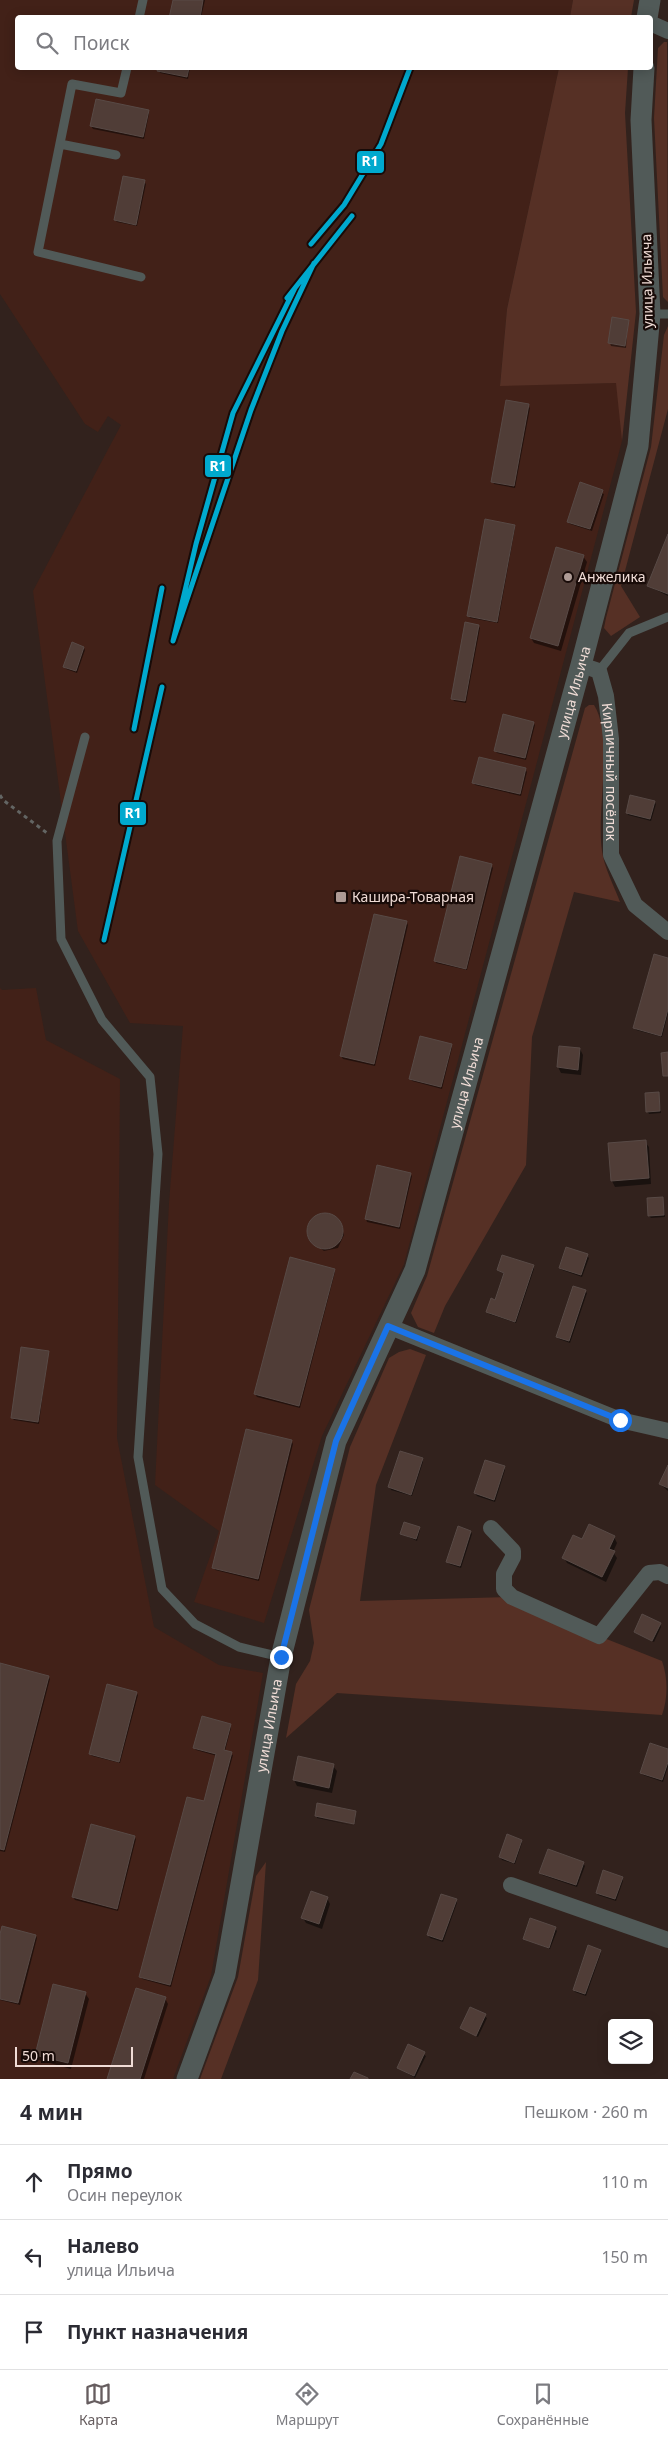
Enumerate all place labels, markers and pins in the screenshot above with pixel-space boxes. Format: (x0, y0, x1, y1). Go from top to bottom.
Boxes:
place label: Анжелика (578, 567, 645, 586)
marker: Анжелика (562, 571, 574, 583)
place label: Кашира-Товарная (352, 887, 474, 906)
marker: Кашира-Товарная (334, 890, 348, 904)

